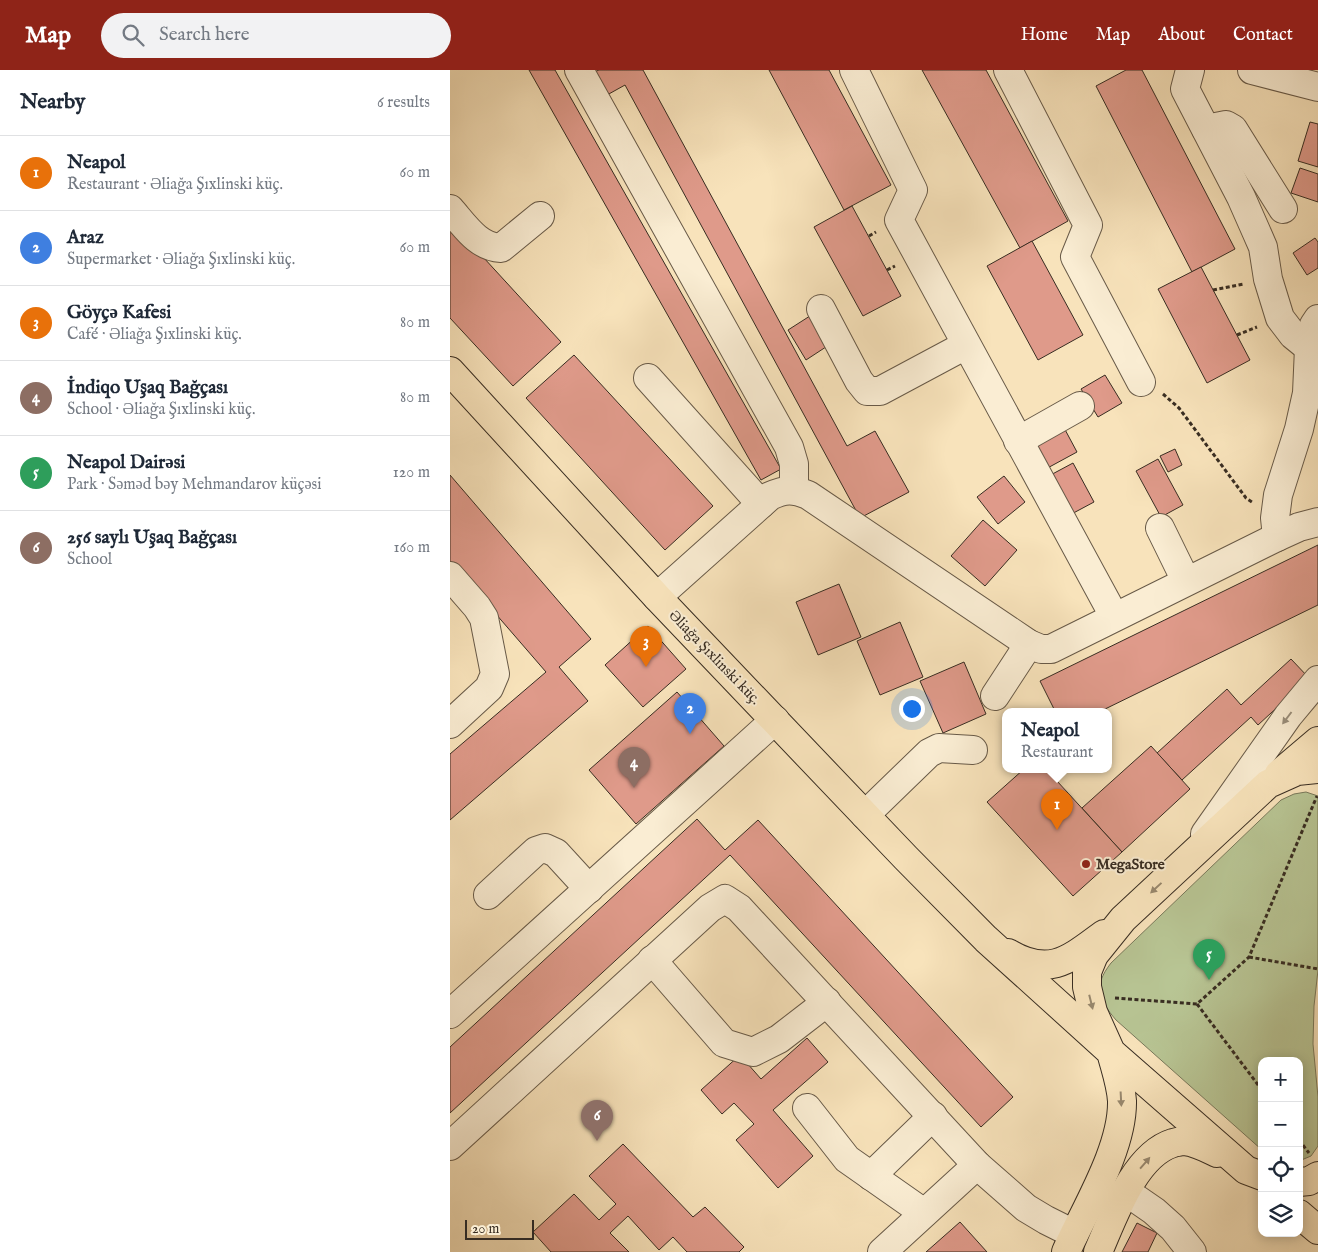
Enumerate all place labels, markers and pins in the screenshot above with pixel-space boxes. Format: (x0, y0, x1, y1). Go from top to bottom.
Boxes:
pin: 3 (630, 626, 662, 667)
pin: 2 (674, 693, 706, 734)
pin: 4 (618, 747, 650, 788)
pin: 1 (1041, 789, 1073, 830)
place label: MegaStore (1096, 855, 1165, 874)
marker: MegaStore (1080, 858, 1092, 870)
pin: 5 (1193, 939, 1225, 980)
pin: 6 (581, 1100, 613, 1141)

